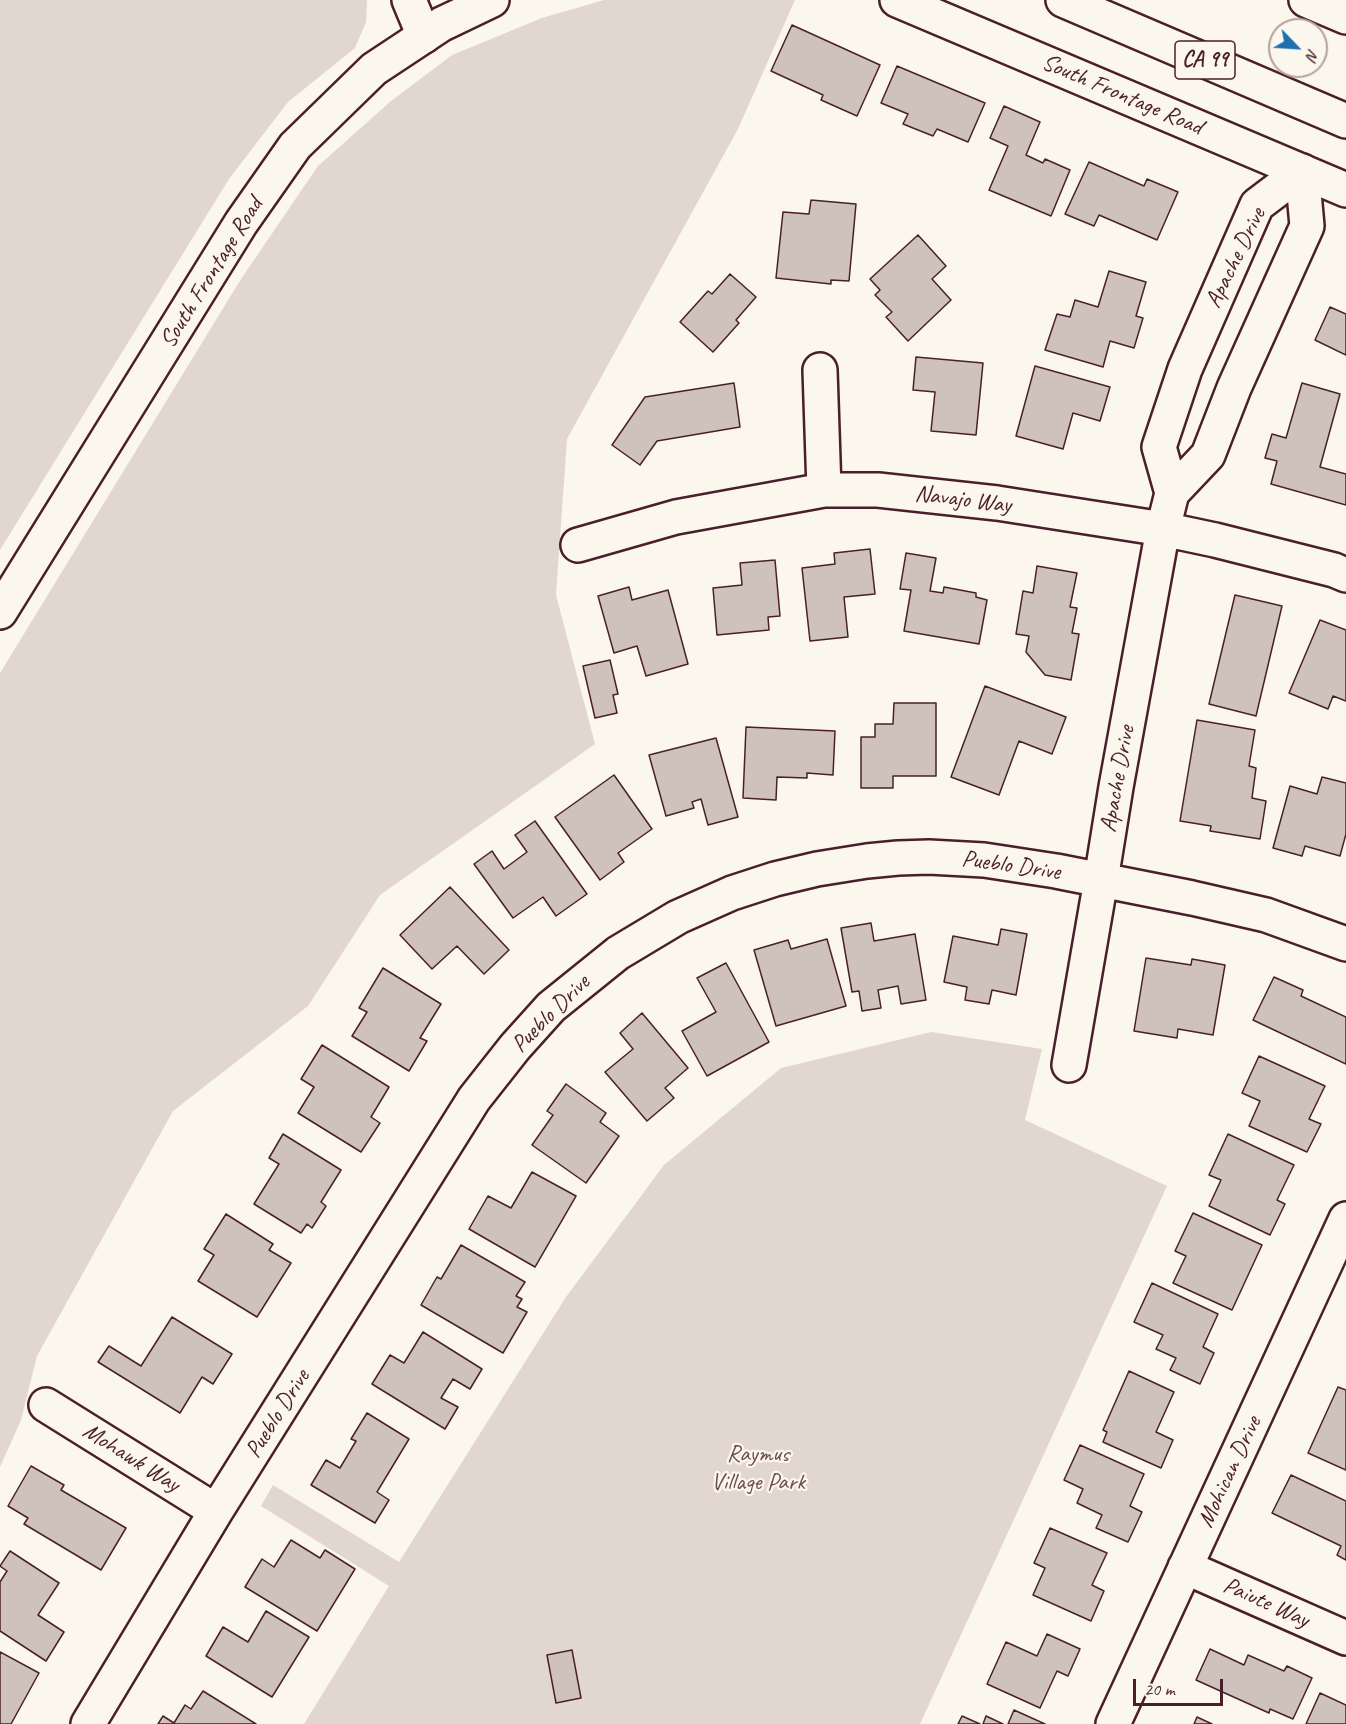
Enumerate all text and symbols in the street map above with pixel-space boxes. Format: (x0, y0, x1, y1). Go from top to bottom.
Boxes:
north arrow (1268, 18, 1328, 78)
road number: CA 99 (1175, 41, 1235, 79)
text: N (1301, 46, 1324, 63)
street label: South Frontage Road (1037, 48, 1207, 142)
street label: South Frontage Road (154, 192, 270, 354)
street label: Apache Drive (1199, 203, 1273, 313)
street label: Navajo Way (913, 480, 1013, 520)
street label: Apache Drive (1094, 723, 1142, 835)
street label: Pueblo Drive (960, 845, 1062, 887)
street label: Pueblo Drive (506, 969, 596, 1059)
street label: Pueblo Drive (240, 1364, 316, 1464)
street label: Mohican Drive (1192, 1412, 1268, 1532)
street label: Mohawk Way (77, 1417, 185, 1499)
park label: Raymus Village Park (711, 1441, 805, 1497)
street label: Paiute Way (1219, 1571, 1313, 1635)
scale bar (1136, 1667, 1226, 1705)
text: 20 m (1144, 1678, 1175, 1700)

